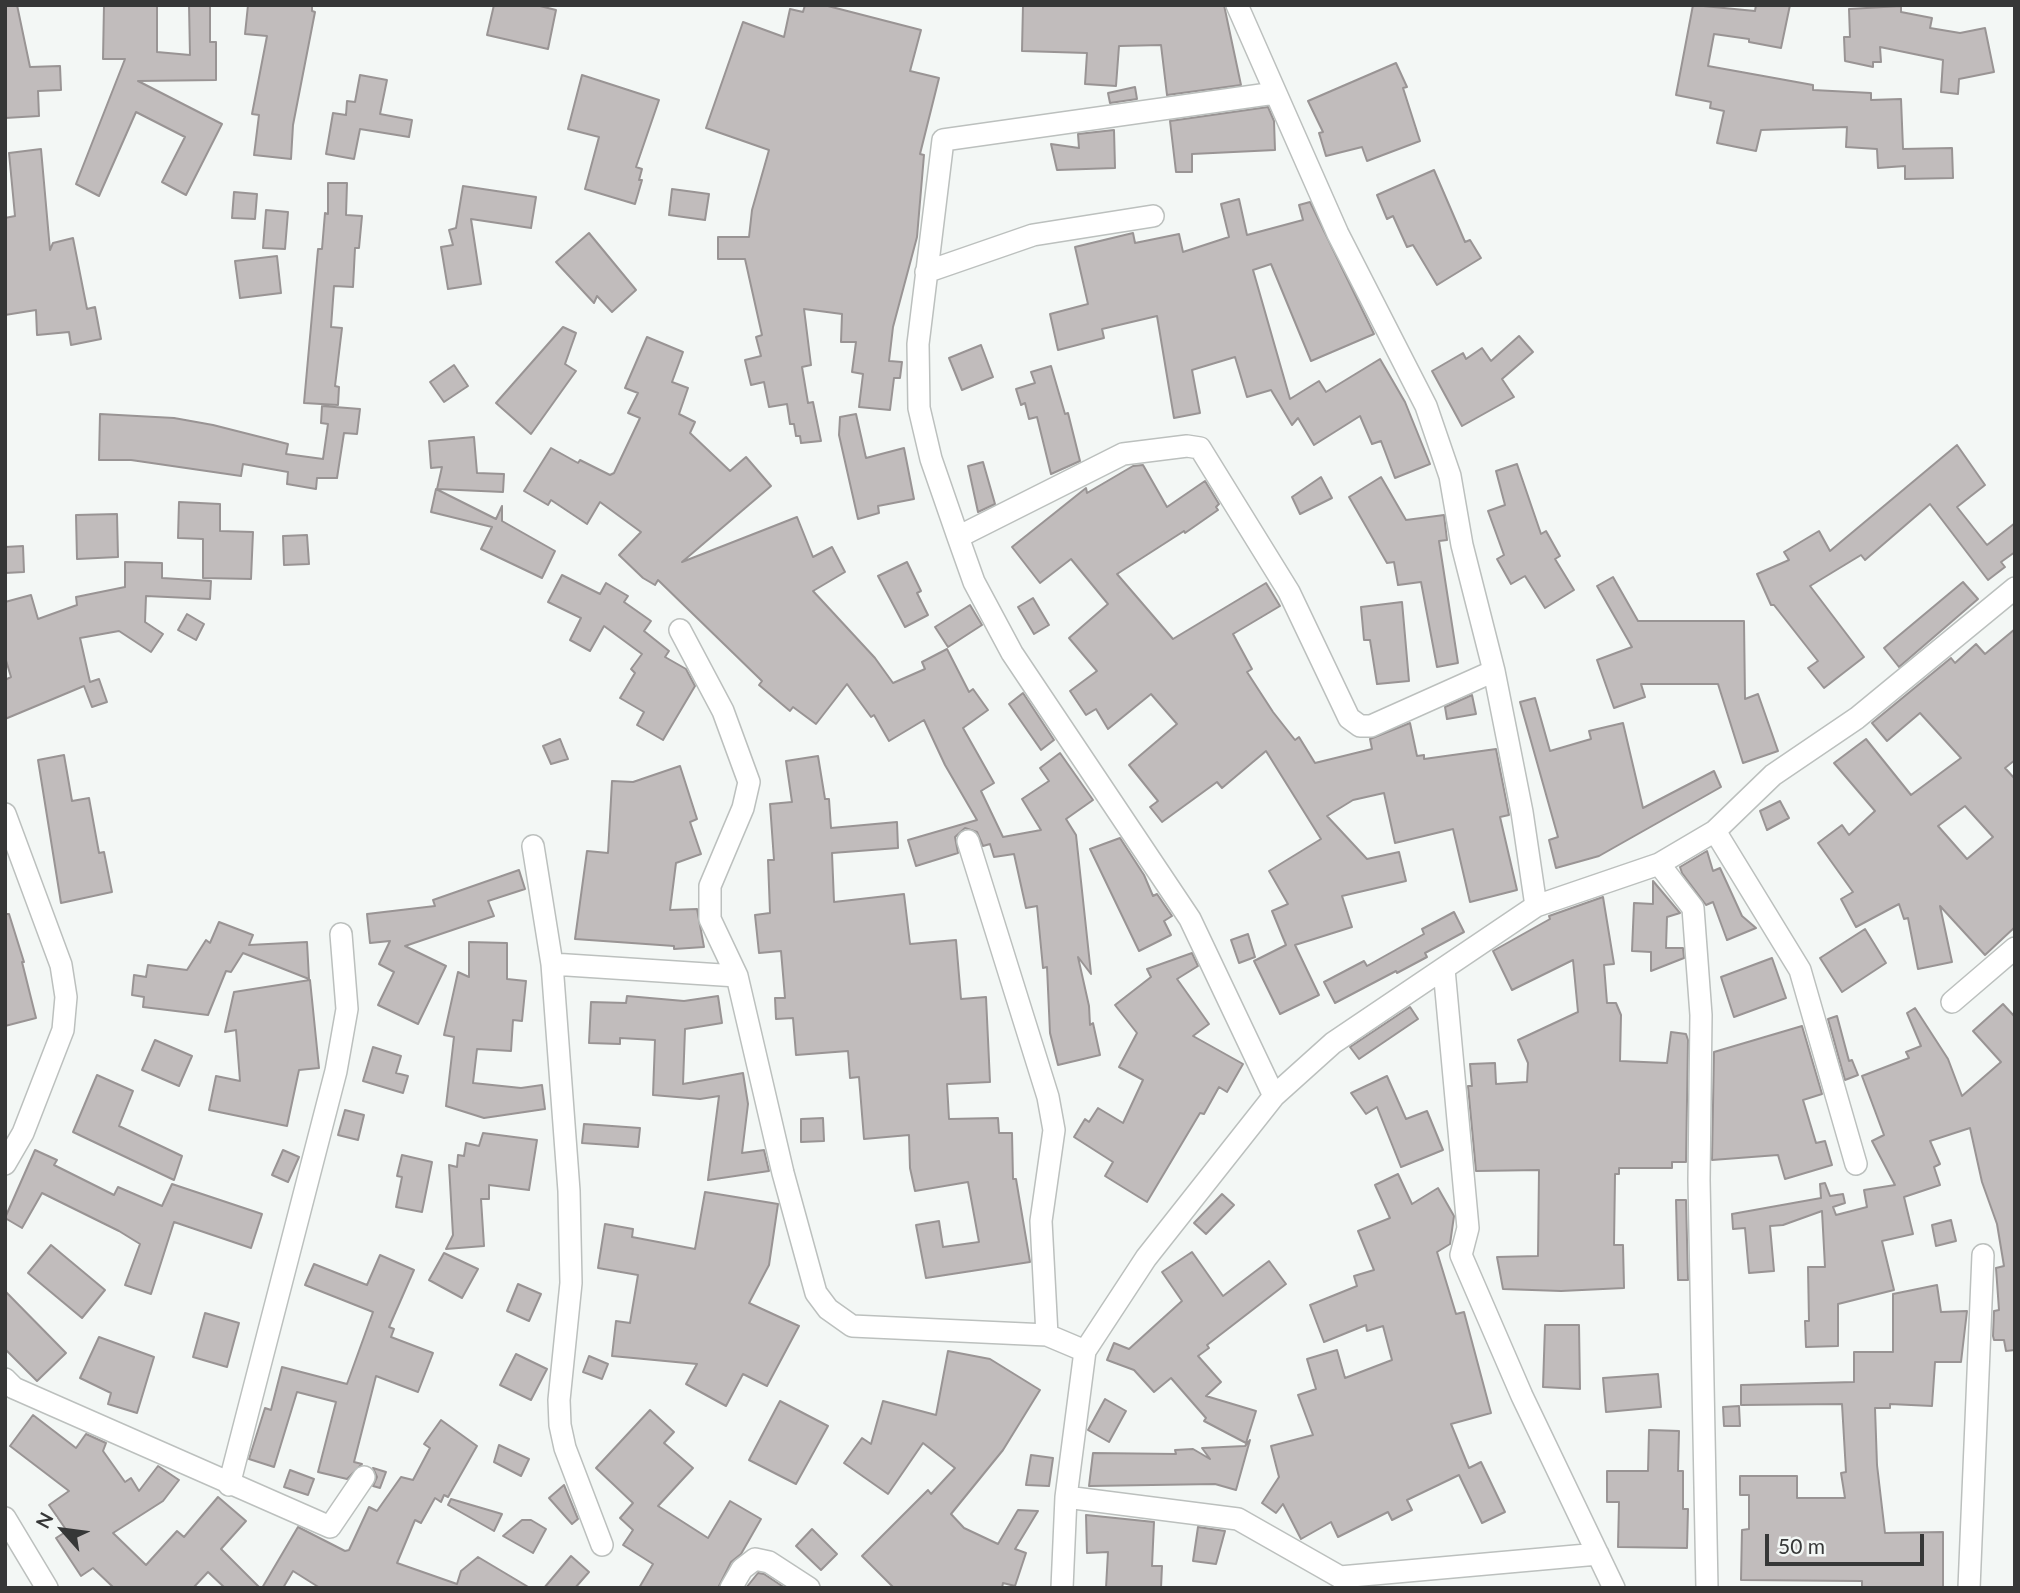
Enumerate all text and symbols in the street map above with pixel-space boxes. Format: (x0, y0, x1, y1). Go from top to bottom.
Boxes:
north arrow (28, 1495, 98, 1565)
text: N (30, 1508, 58, 1532)
scale bar (1768, 1520, 1927, 1564)
text: 50 m (1778, 1533, 1825, 1558)

